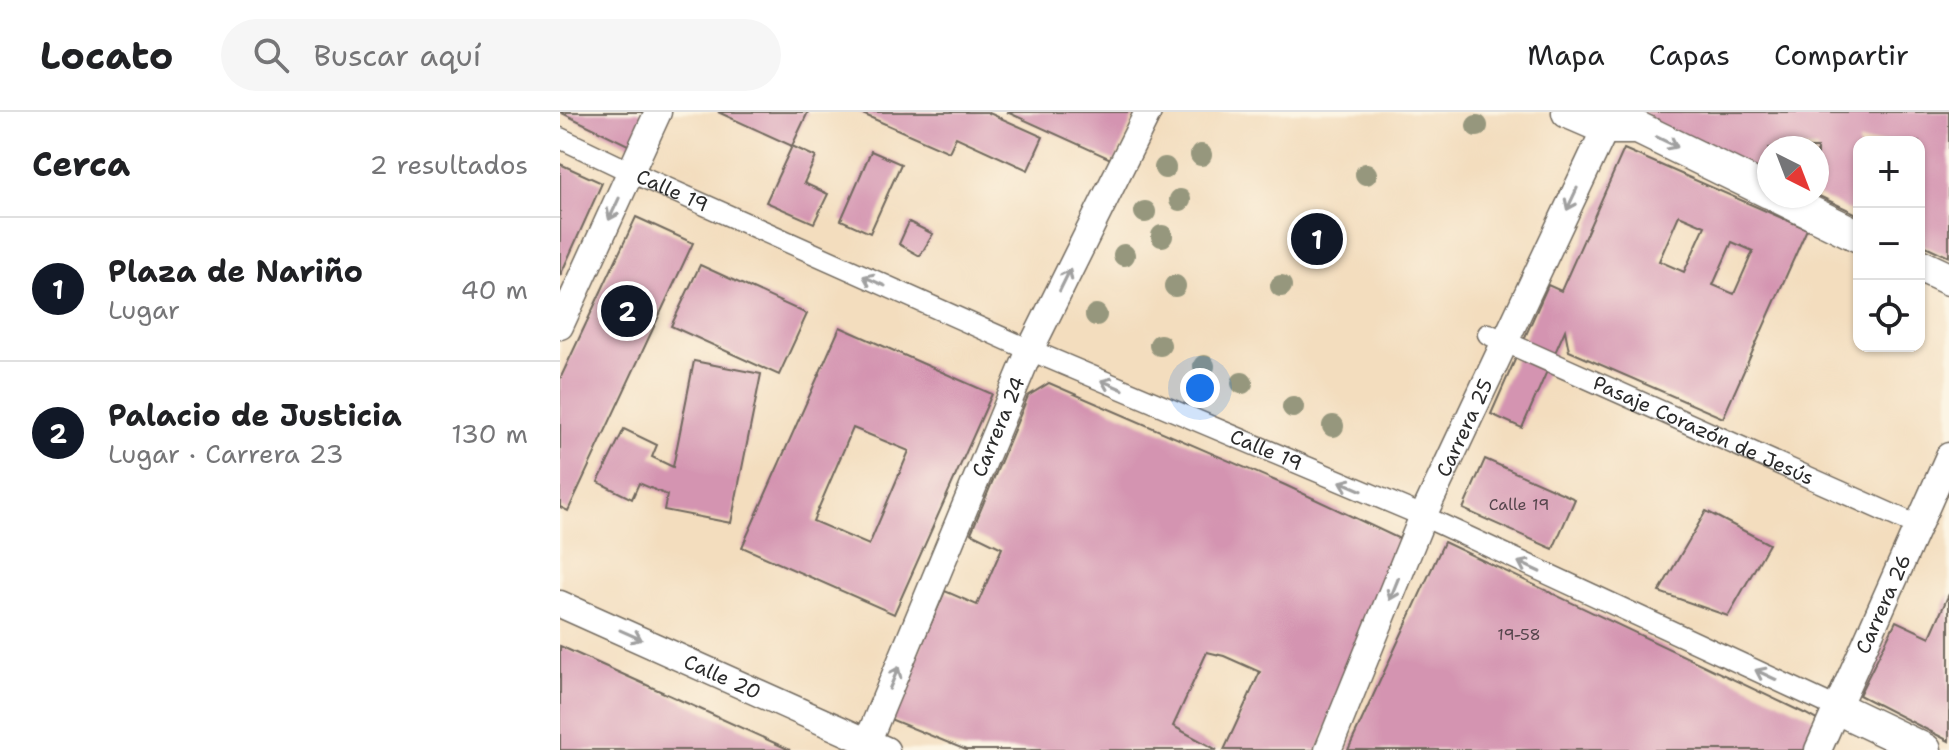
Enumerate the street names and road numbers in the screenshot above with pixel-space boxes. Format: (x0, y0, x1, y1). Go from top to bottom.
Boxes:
street label: Calle 19 (632, 163, 712, 218)
street label: Pasaje Corazón de Jesús (1589, 370, 1818, 491)
street label: Carrera 24 (966, 373, 1031, 481)
street label: Carrera 25 (1430, 374, 1499, 481)
street label: Calle 19 (1226, 423, 1306, 477)
street label: Carrera 26 (1850, 550, 1917, 658)
street label: Calle 20 (680, 648, 765, 705)

